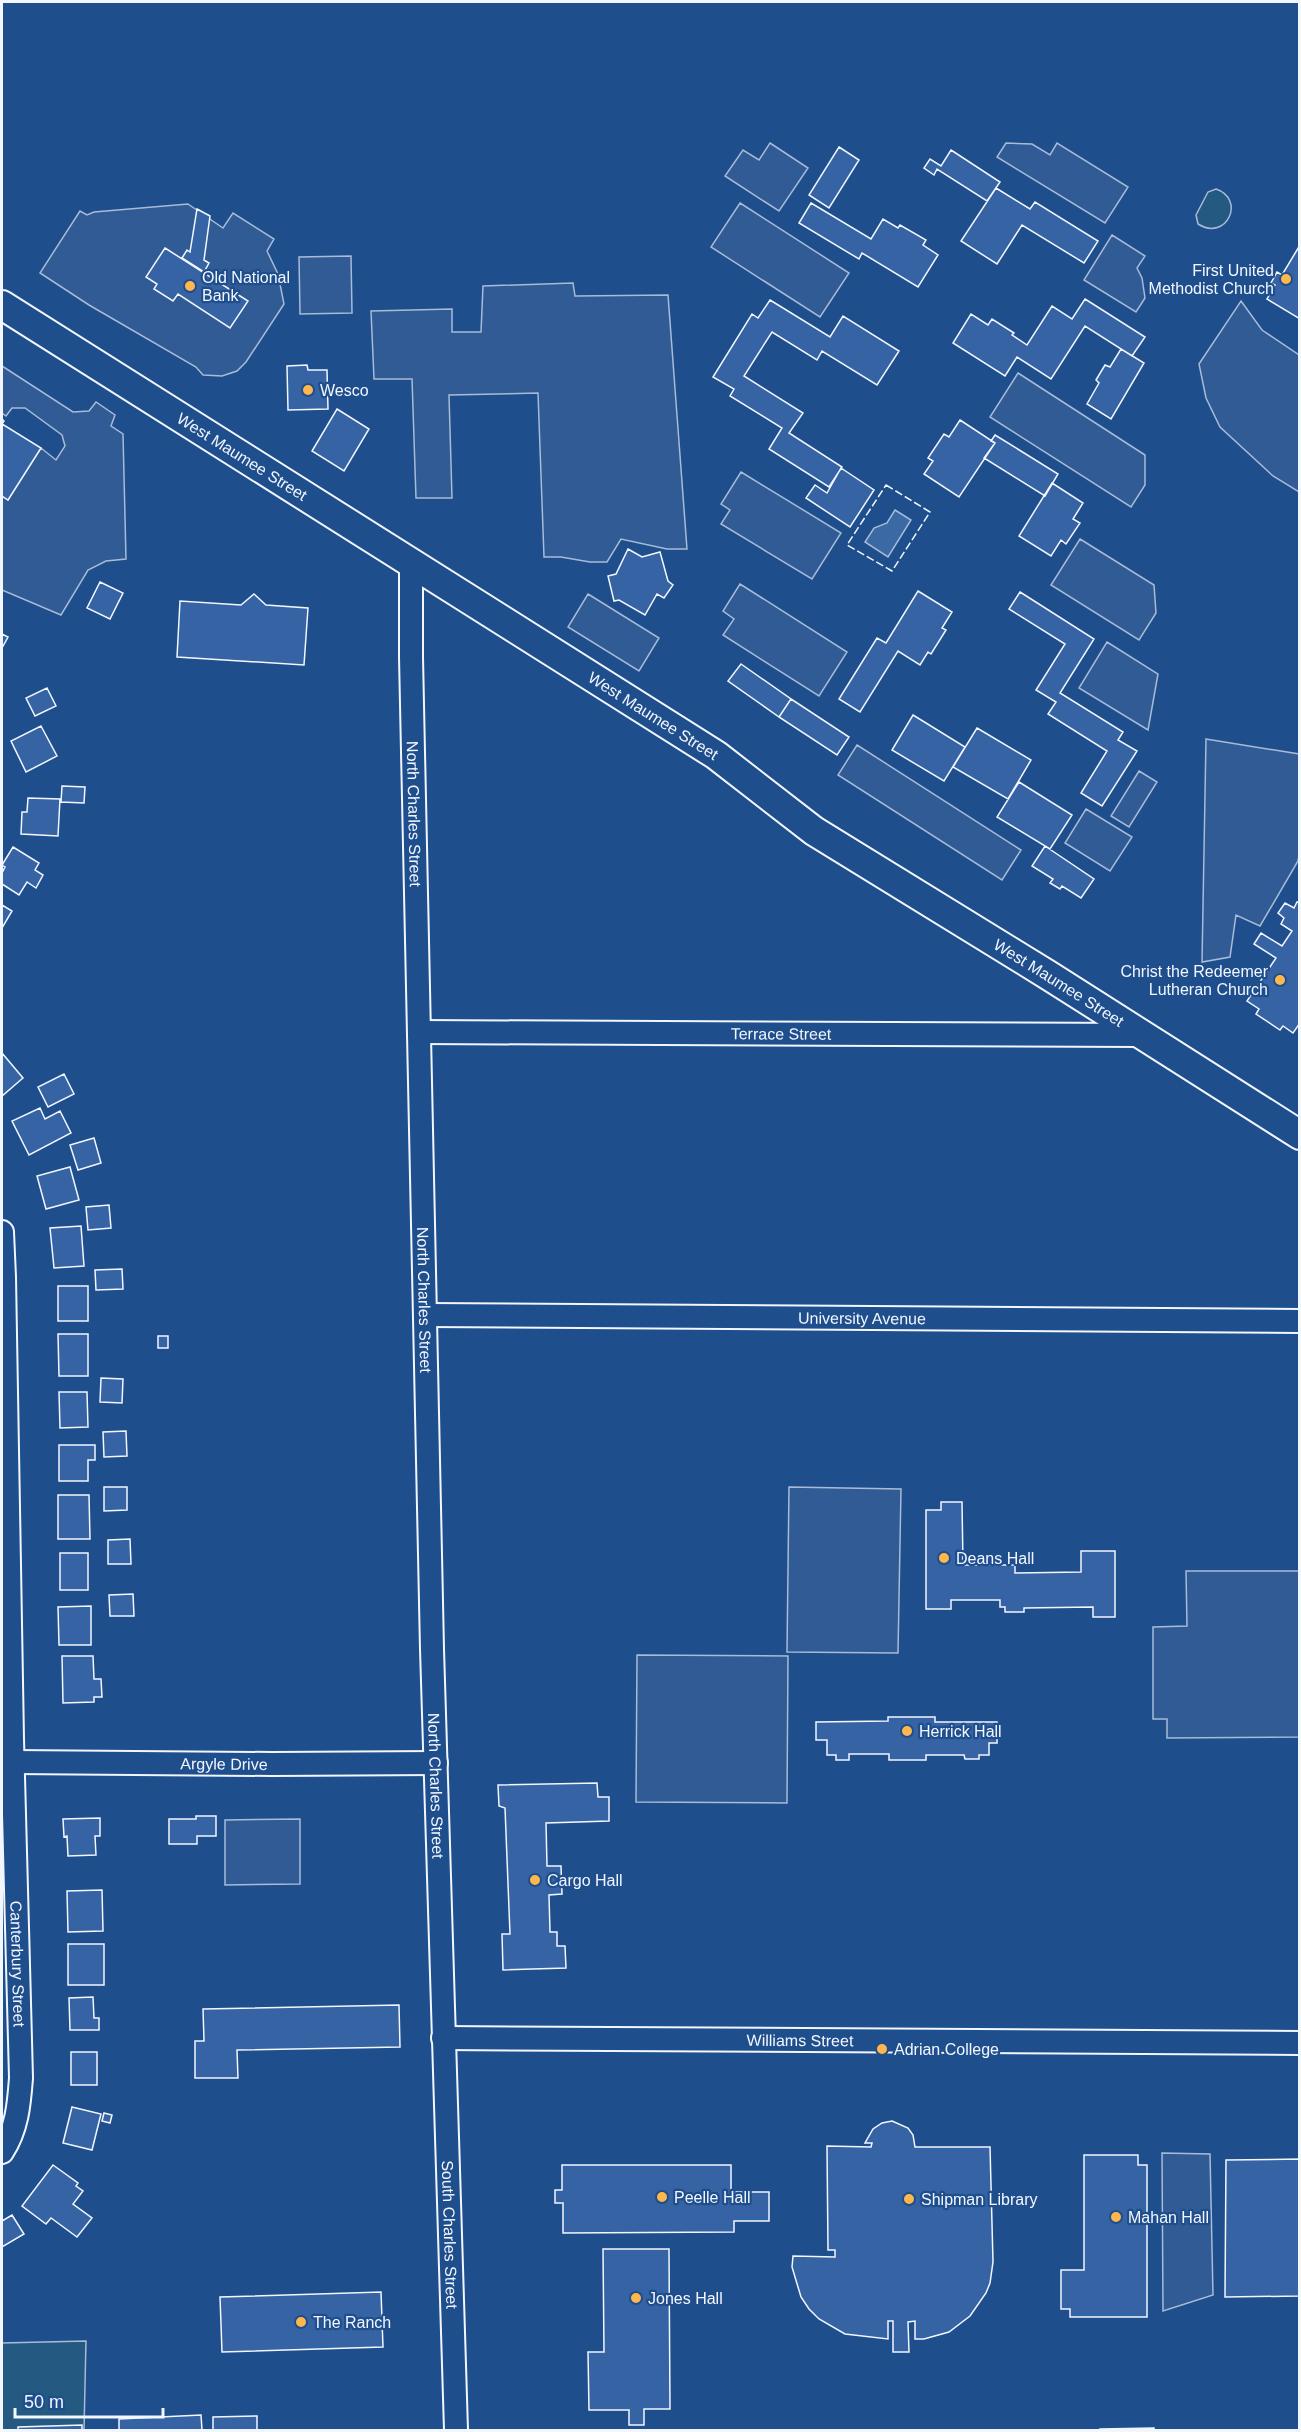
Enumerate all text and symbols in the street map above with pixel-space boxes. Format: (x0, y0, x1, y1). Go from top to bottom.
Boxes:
place label: First United Methodist Church (1149, 262, 1274, 297)
place label: Old National Bank (202, 269, 290, 304)
marker: First United Methodist Church (1279, 272, 1293, 286)
marker: Old National Bank (183, 279, 197, 293)
place label: Wesco (320, 382, 369, 399)
marker: Wesco (301, 383, 315, 397)
street label: West Maumee Street (174, 409, 311, 504)
street label: West Maumee Street (585, 668, 722, 763)
street label: North Charles Street (404, 741, 424, 888)
street label: West Maumee Street (991, 935, 1128, 1030)
place label: Christ the Redeemer Lutheran Church (1120, 963, 1269, 998)
marker: Christ the Redeemer Lutheran Church (1273, 973, 1287, 987)
street label: Terrace Street (731, 1025, 832, 1042)
street label: North Charles Street (415, 1227, 435, 1374)
street label: University Avenue (798, 1309, 926, 1327)
place label: Deans Hall (956, 1550, 1034, 1567)
marker: Deans Hall (937, 1551, 951, 1565)
street label: North Charles Street (425, 1713, 447, 1859)
place label: Herrick Hall (919, 1723, 1002, 1740)
marker: Herrick Hall (900, 1724, 914, 1738)
street label: Argyle Drive (180, 1755, 268, 1772)
place label: Cargo Hall (547, 1872, 623, 1889)
marker: Cargo Hall (528, 1873, 542, 1887)
street label: Canterbury Street (8, 1900, 28, 2028)
street label: Williams Street (747, 2031, 854, 2049)
place label: Adrian College (894, 2041, 999, 2058)
marker: Adrian College (875, 2042, 889, 2056)
street label: South Charles Street (439, 2160, 461, 2310)
place label: Peelle Hall (674, 2189, 750, 2206)
marker: Peelle Hall (655, 2190, 669, 2204)
place label: Shipman Library (921, 2191, 1038, 2208)
marker: Shipman Library (902, 2192, 916, 2206)
place label: Mahan Hall (1128, 2209, 1209, 2226)
marker: Mahan Hall (1109, 2210, 1123, 2224)
place label: Jones Hall (648, 2290, 723, 2307)
marker: Jones Hall (629, 2291, 643, 2305)
place label: The Ranch (313, 2314, 391, 2331)
marker: The Ranch (294, 2315, 308, 2329)
scale bar (15, 2381, 164, 2419)
text: 50 m (24, 2392, 64, 2412)

